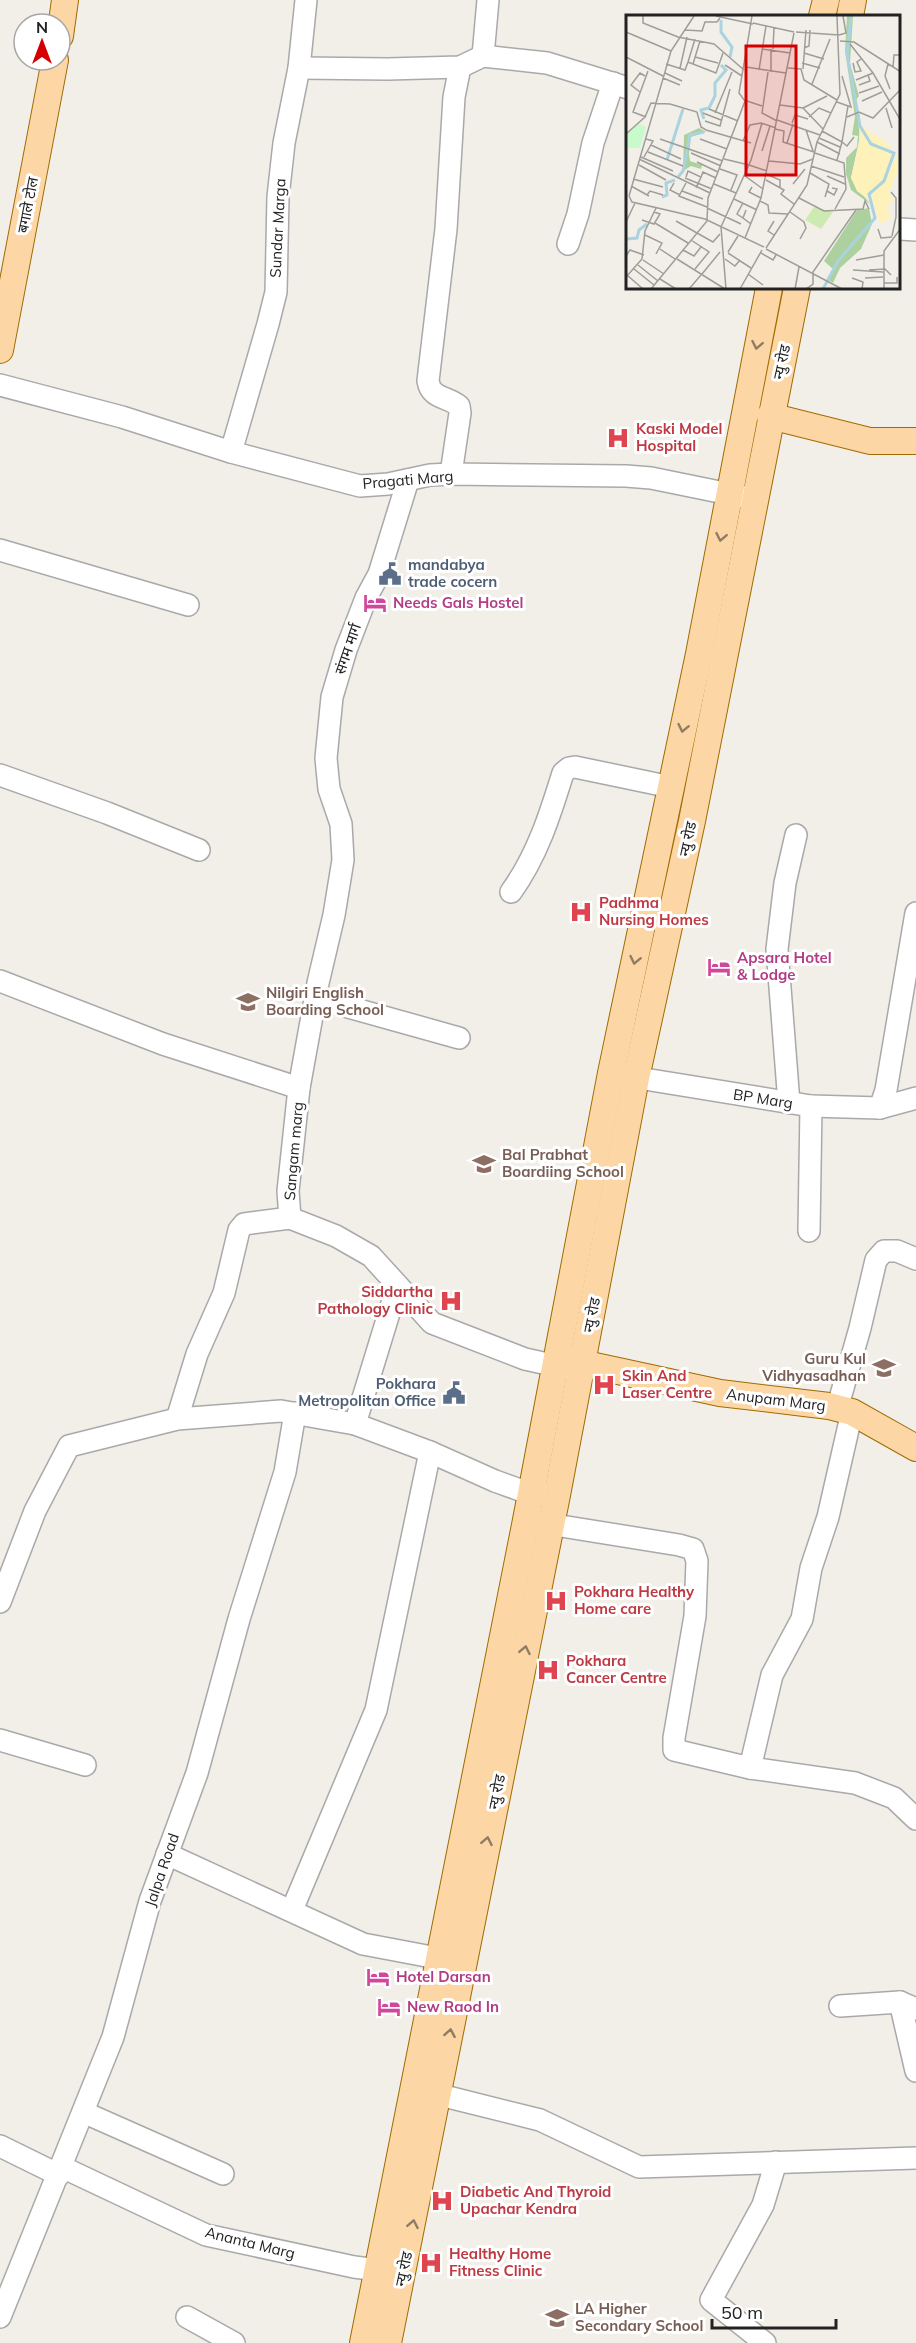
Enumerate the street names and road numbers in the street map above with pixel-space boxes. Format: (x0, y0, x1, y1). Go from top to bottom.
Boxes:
street label: बगाले टोल (13, 175, 42, 235)
street label: Sundar Marga (265, 178, 290, 278)
street label: न्यु रोड (769, 342, 796, 381)
street label: Pragati Marg (362, 466, 454, 493)
street label: संगम मार्ग (330, 620, 365, 677)
street label: न्यु रोड (675, 819, 702, 858)
street label: BP Marg (732, 1084, 794, 1113)
street label: Sangam marg (280, 1101, 307, 1201)
street label: न्यु रोड (579, 1295, 605, 1334)
street label: Anupam Marg (725, 1384, 827, 1415)
street label: न्यु रोड (484, 1772, 510, 1811)
street label: Jalpa Road (140, 1831, 183, 1909)
street label: Ananta Marg (203, 2222, 297, 2263)
street label: न्यु रोड (391, 2249, 418, 2288)

